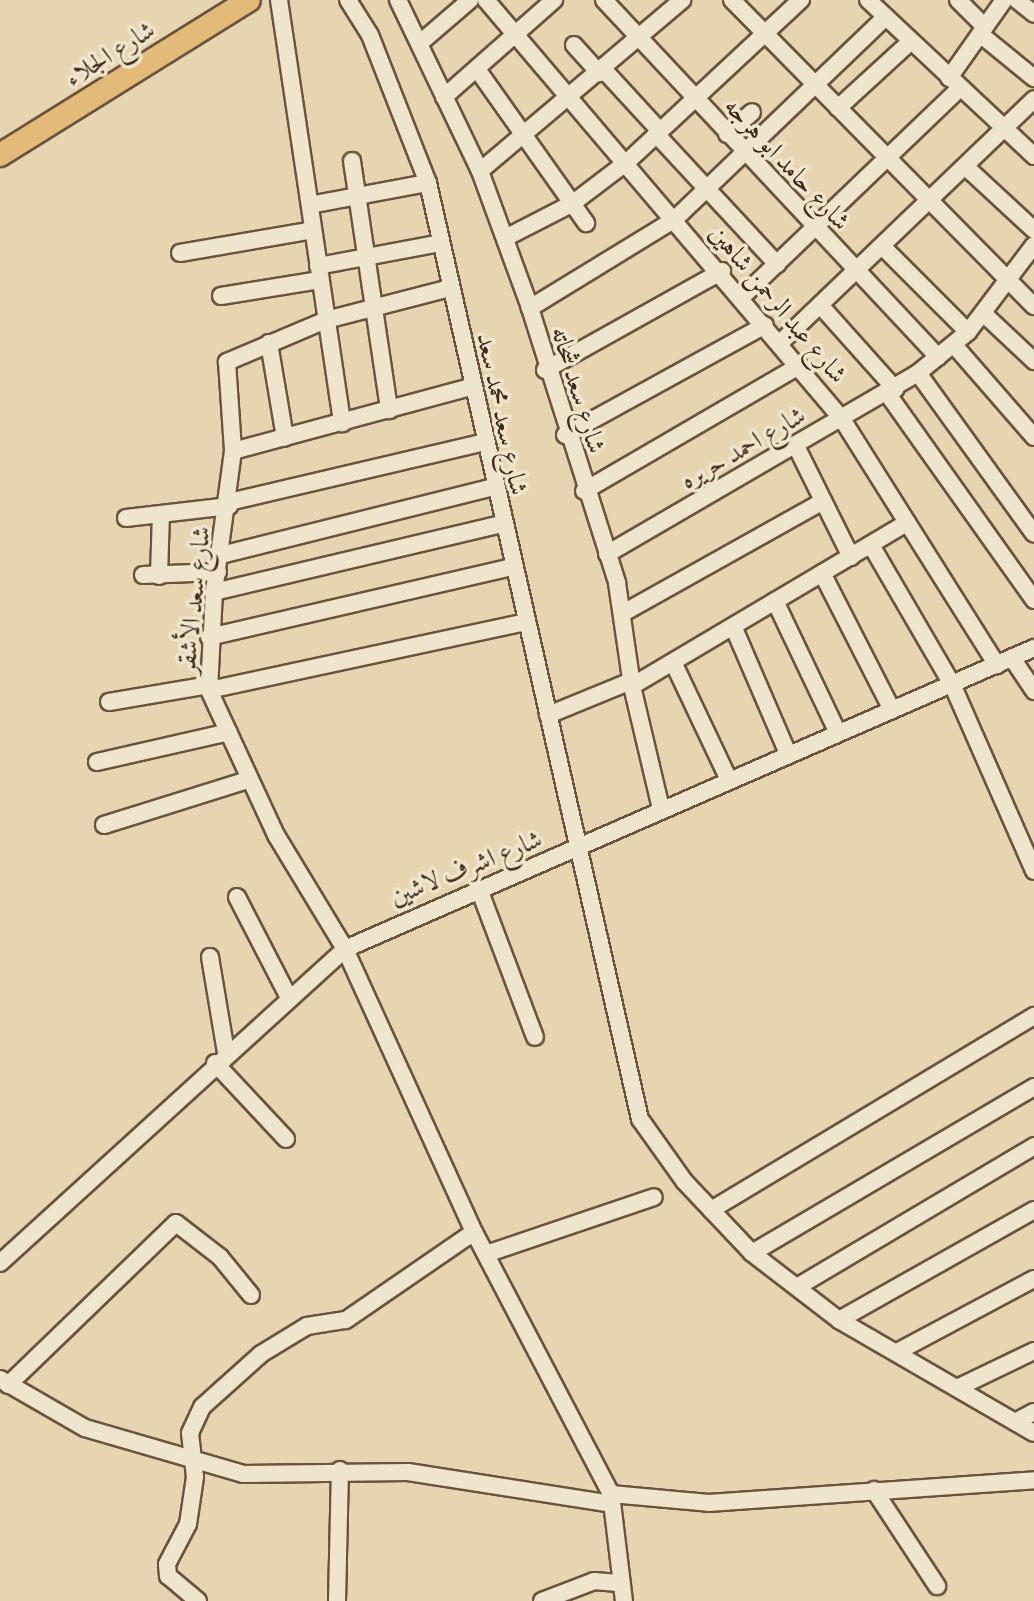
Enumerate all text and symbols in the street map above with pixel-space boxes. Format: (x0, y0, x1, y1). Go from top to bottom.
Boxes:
street label: شارع الجلاء (59, 14, 161, 94)
street label: شارع حامد ابو هرجه (717, 91, 857, 237)
street label: شارع عبد الرحمن شاهين (702, 218, 854, 390)
street label: شارع سعد شحاته (544, 323, 612, 457)
street label: شارع سعد محمد سعد (470, 330, 534, 498)
street label: شارع احمد حريره (675, 400, 811, 496)
street label: شارع سعد الأشقر (171, 525, 217, 675)
street label: شارع اشرف لاشين (385, 823, 547, 913)

